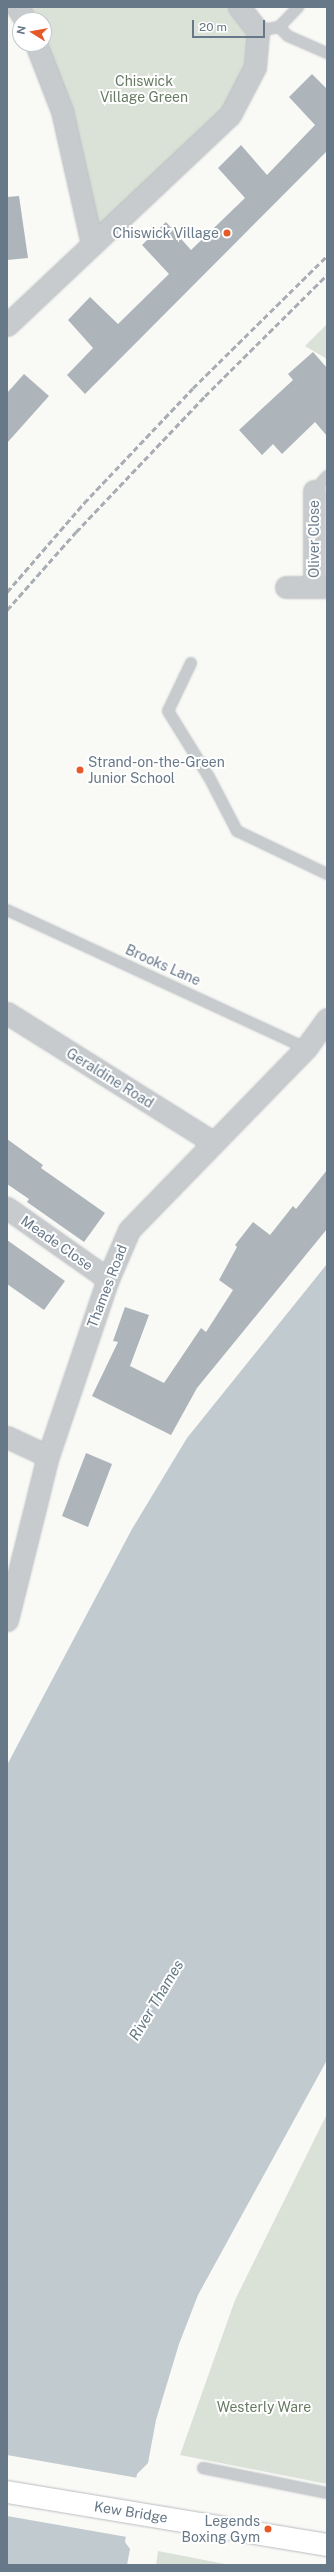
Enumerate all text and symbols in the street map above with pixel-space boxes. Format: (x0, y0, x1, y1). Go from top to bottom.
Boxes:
north arrow (12, 12, 52, 52)
scale bar (194, 12, 267, 38)
text: 20 m (199, 20, 227, 34)
text: N (14, 25, 28, 35)
park label: Chiswick Village Green (100, 73, 188, 106)
place label: Chiswick Village (112, 225, 219, 241)
marker: Chiswick Village (222, 228, 232, 238)
street label: Oliver Close (306, 500, 322, 578)
place label: Strand-on-the-Green Junior School (88, 754, 225, 786)
marker: Strand-on-the-Green Junior School (75, 765, 85, 775)
street label: Brooks Lane (123, 941, 203, 989)
street label: Geraldine Road (63, 1044, 157, 1112)
street label: Meade Close (18, 1212, 96, 1274)
street label: Thames Road (83, 1242, 131, 1330)
water label: River Thames (125, 1956, 187, 2044)
park label: Westerly Ware (217, 2399, 311, 2415)
street label: Kew Bridge (93, 2498, 169, 2526)
place label: Legends Boxing Gym (182, 2513, 260, 2546)
marker: Legends Boxing Gym (263, 2524, 273, 2534)

